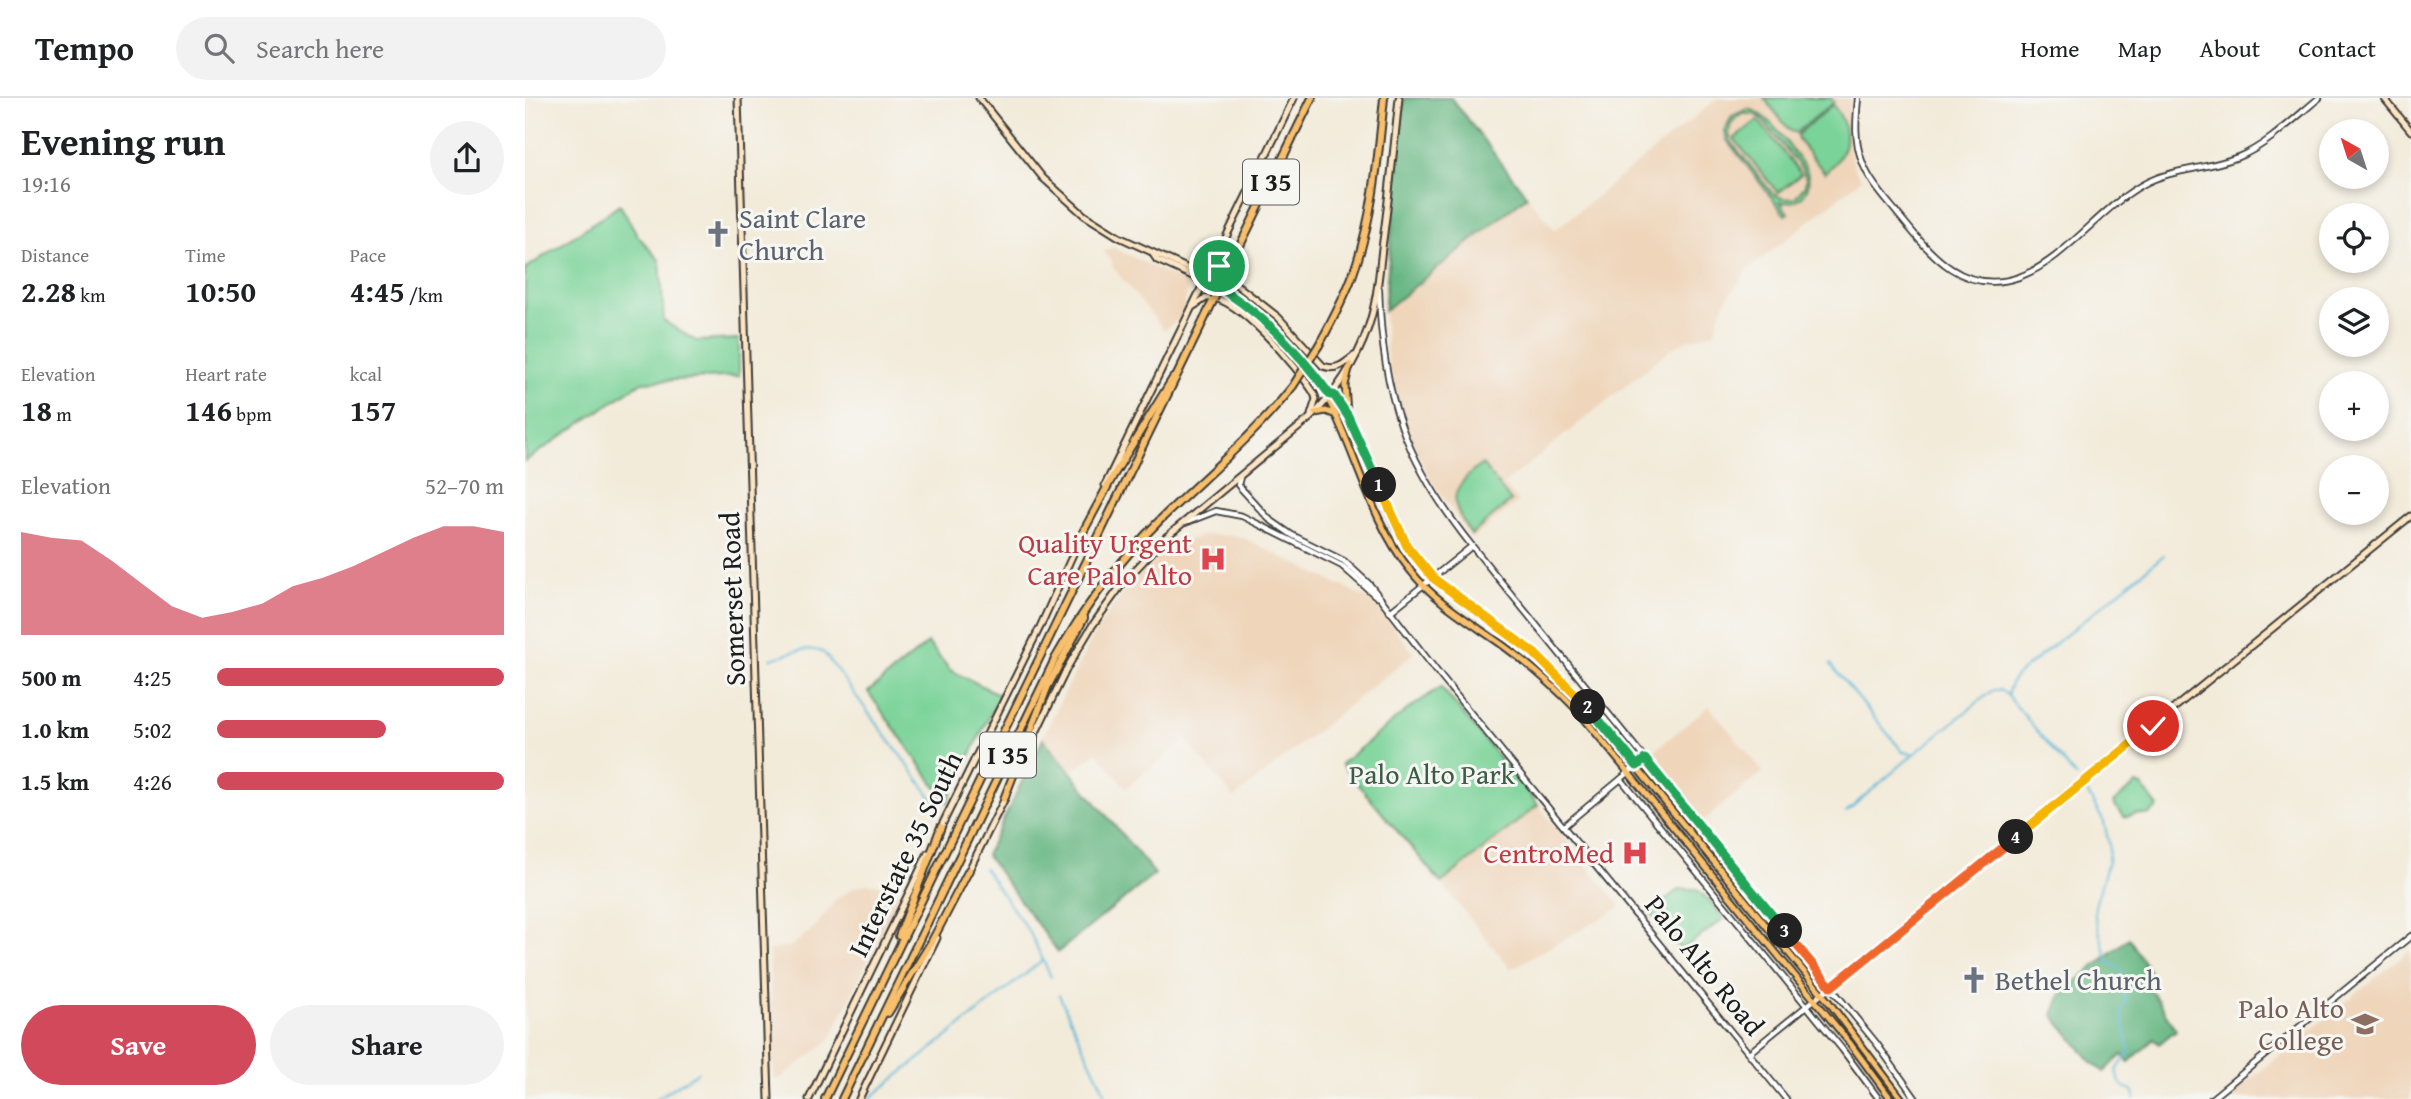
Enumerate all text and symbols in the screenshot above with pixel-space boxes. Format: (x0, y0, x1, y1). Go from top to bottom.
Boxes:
search box (176, 17, 666, 80)
text: Tempo (35, 24, 134, 72)
icon: search (200, 29, 238, 67)
text: Search here (256, 29, 384, 68)
text: Home (2021, 31, 2080, 66)
text: Map (2118, 31, 2162, 66)
text: About (2200, 31, 2260, 66)
text: Contact (2298, 31, 2376, 66)
text: Evening run (21, 113, 225, 169)
north arrow (2319, 119, 2389, 189)
map controls (2319, 119, 2389, 525)
button: share (430, 121, 504, 195)
road number: I 35 (1243, 159, 1299, 204)
text: 19:16 (21, 167, 71, 200)
place label: Saint Clare Church (739, 197, 866, 270)
button: locate (2319, 203, 2389, 273)
church icon: Saint Clare Church (703, 219, 733, 249)
pin (1189, 236, 1249, 296)
text: Distance (21, 241, 89, 269)
text: Time (185, 241, 226, 269)
text: Pace (350, 241, 386, 269)
icon: arrive (1200, 247, 1238, 285)
text: 2.28 (21, 269, 76, 313)
text: 10:50 (185, 269, 256, 313)
text: 4:45 (350, 269, 405, 313)
text: km (76, 281, 105, 309)
text: /km (405, 281, 443, 309)
button: layers (2319, 287, 2389, 357)
text: Elevation (21, 360, 95, 388)
text: Heart rate (185, 360, 267, 388)
text: kcal (350, 360, 382, 388)
button: + (2319, 371, 2389, 441)
text: 18 (21, 388, 52, 432)
text: 146 (185, 388, 232, 432)
text: 157 (350, 388, 396, 432)
text: m (52, 400, 72, 428)
text: bpm (232, 400, 272, 428)
button: − (2319, 455, 2389, 525)
pin: 1 (1361, 468, 1397, 502)
text: Elevation (21, 469, 111, 502)
text: 52–70 m (425, 469, 504, 502)
text: 1 (1374, 470, 1383, 498)
street label: Somerset Road (708, 511, 755, 687)
place label: Quality Urgent Care Palo Alto (1018, 522, 1192, 595)
hospital icon: Quality Urgent Care Palo Alto (1198, 544, 1228, 574)
text: 500 m (21, 661, 82, 694)
text: 4:25 (133, 661, 172, 694)
pin: 2 (1571, 690, 1605, 724)
text: 2 (1583, 692, 1592, 720)
pin (2123, 696, 2183, 756)
icon: check (2134, 707, 2172, 745)
text: 1.0 km (21, 713, 89, 746)
text: 5:02 (133, 713, 172, 746)
road number: I 35 (980, 733, 1036, 778)
street label: Interstate 35 South (837, 744, 972, 964)
park label: Palo Alto Park (1349, 753, 1516, 794)
text: 1.5 km (21, 765, 89, 798)
text: 4:26 (133, 765, 172, 798)
pin: 4 (1999, 820, 2033, 854)
text: 4 (2011, 822, 2020, 850)
place label: CentroMed (1484, 832, 1614, 873)
hospital icon: CentroMed (1620, 838, 1650, 868)
street label: Palo Alto Road (1636, 886, 1775, 1044)
pin: 3 (1767, 914, 1803, 948)
text: 3 (1780, 916, 1789, 944)
place label: Bethel Church (1995, 959, 2162, 1000)
church icon: Bethel Church (1959, 965, 1989, 995)
place label: Palo Alto College (2238, 987, 2344, 1060)
button: Save (21, 1005, 256, 1085)
button: Share (270, 1005, 504, 1085)
school or university icon: Palo Alto College (2350, 1009, 2380, 1039)

